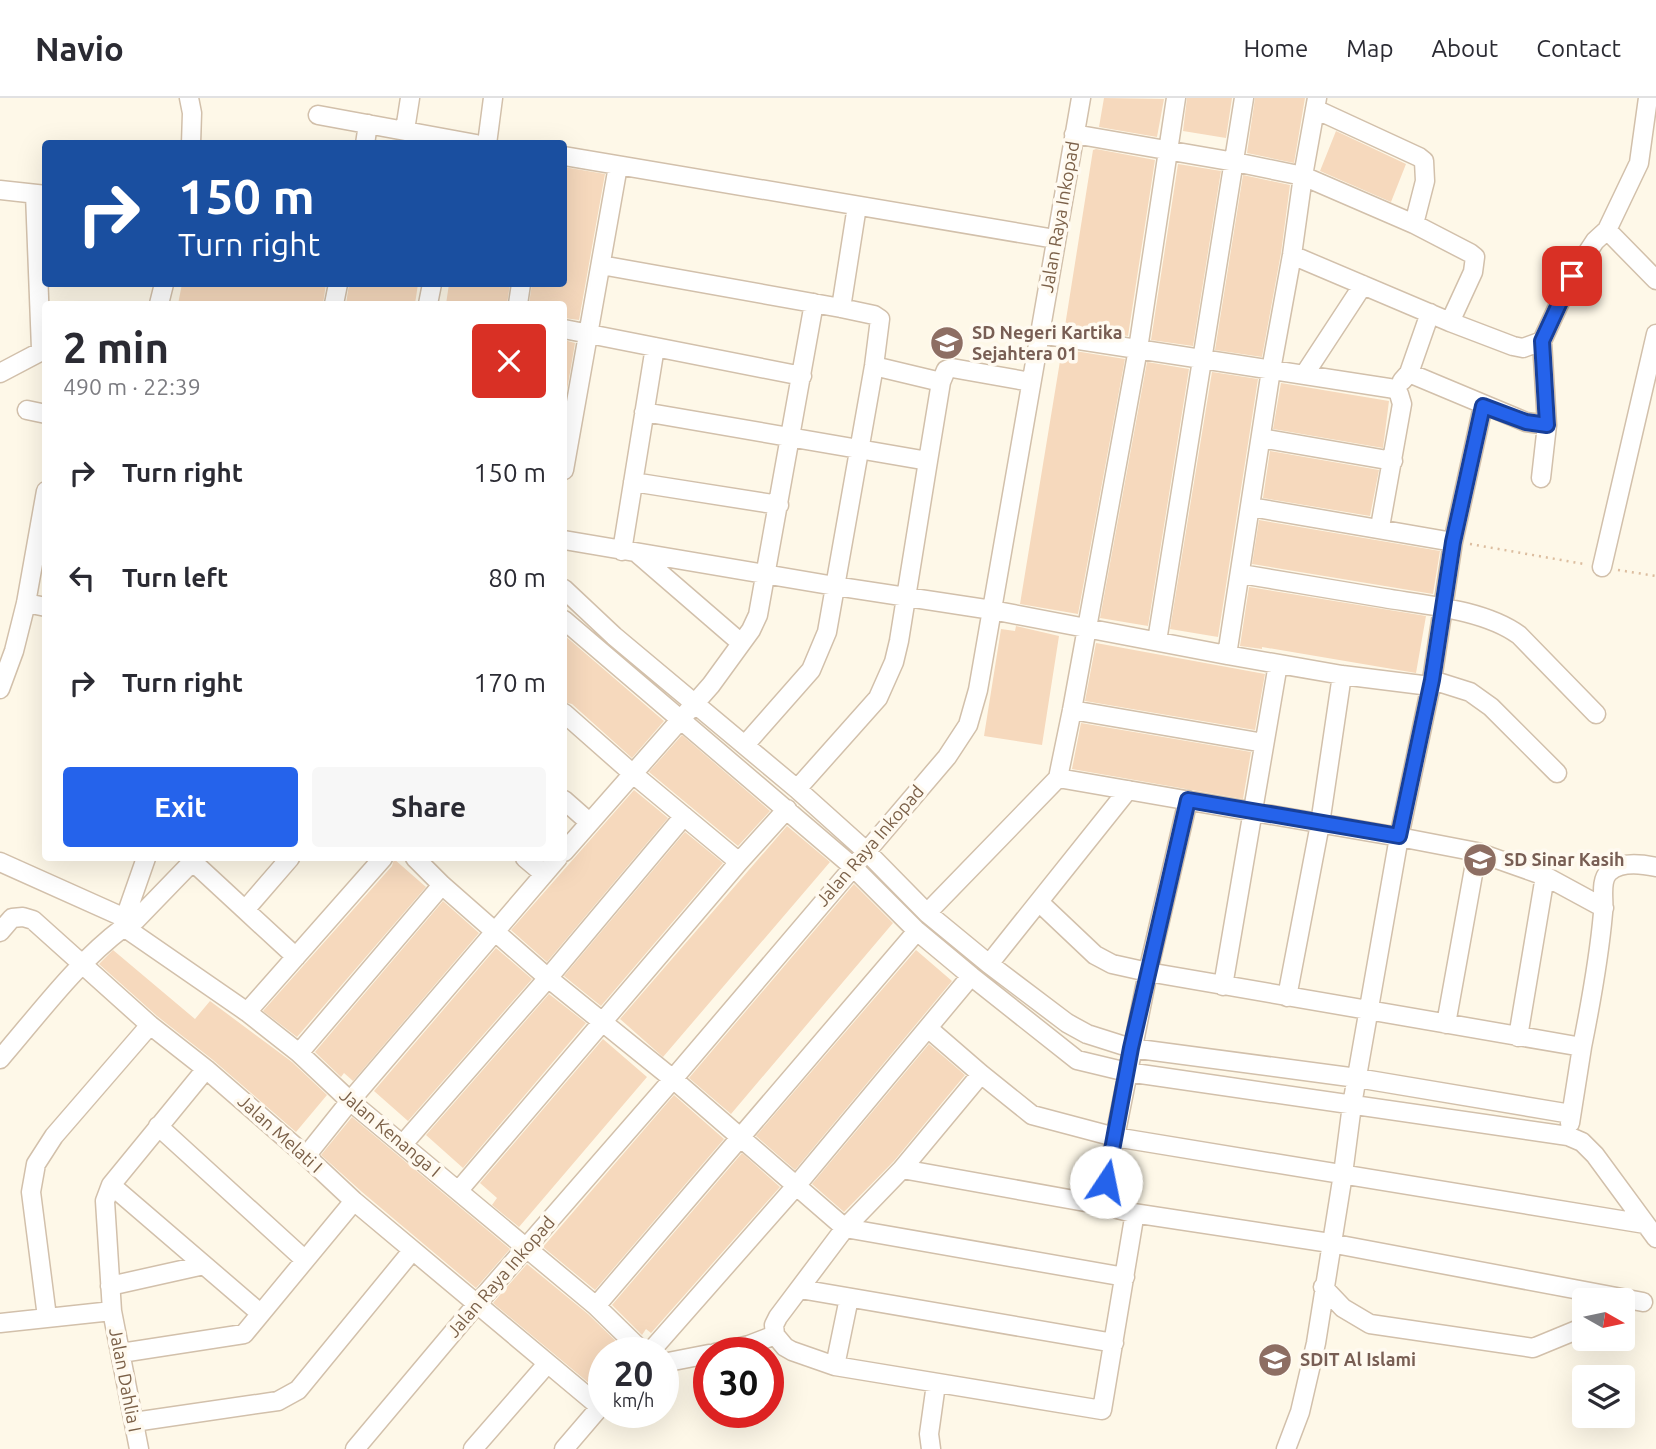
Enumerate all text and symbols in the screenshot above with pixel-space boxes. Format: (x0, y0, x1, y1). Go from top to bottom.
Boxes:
text: Navio (35, 30, 124, 67)
text: Home (1243, 35, 1308, 62)
text: Map (1346, 35, 1393, 62)
text: About (1431, 35, 1498, 62)
text: Contact (1536, 35, 1621, 62)
street label: Jalan Raya Inkopad (1036, 140, 1082, 294)
icon: right (63, 168, 154, 259)
text: 150 m (178, 168, 315, 223)
text: Turn right (178, 226, 320, 262)
pin (1542, 246, 1602, 306)
icon: arrive (1553, 257, 1591, 295)
place label: SD Negeri Kartika Sejahtera 01 (972, 322, 1123, 363)
text: 2 min (63, 324, 169, 371)
button: close (472, 324, 546, 398)
school or university icon: SD Negeri Kartika Sejahtera 01 (928, 324, 966, 362)
text: 490 m · 22:39 (63, 374, 201, 399)
icon: right (63, 454, 101, 492)
text: Turn right (122, 458, 243, 487)
text: 150 m (474, 458, 546, 487)
icon: left (63, 559, 101, 597)
text: Turn left (122, 563, 228, 592)
text: 80 m (488, 563, 546, 592)
icon: right (63, 664, 101, 702)
text: Turn right (122, 668, 243, 697)
text: 170 m (474, 668, 546, 697)
button: Exit (63, 767, 298, 847)
button: Share (312, 767, 546, 847)
street label: Jalan Raya Inkopad (811, 781, 927, 910)
school or university icon: SD Sinar Kasih (1461, 841, 1499, 879)
place label: SD Sinar Kasih (1504, 849, 1624, 869)
street label: Jalan Kenanga I (336, 1084, 445, 1180)
street label: Jalan Melati I (234, 1090, 327, 1176)
position arrow (1069, 1145, 1143, 1219)
street label: Jalan Raya Inkopad (442, 1212, 558, 1341)
north arrow (1572, 1288, 1634, 1351)
map controls (1572, 1288, 1635, 1428)
street label: Jalan Dahlia I (106, 1326, 146, 1434)
speed limit sign: 30 (693, 1337, 784, 1428)
school or university icon: SDIT Al Islami (1256, 1341, 1294, 1379)
place label: SDIT Al Islami (1300, 1349, 1416, 1369)
text: 20 (614, 1353, 653, 1393)
button: layers (1572, 1365, 1635, 1428)
text: km/h (613, 1390, 654, 1410)

